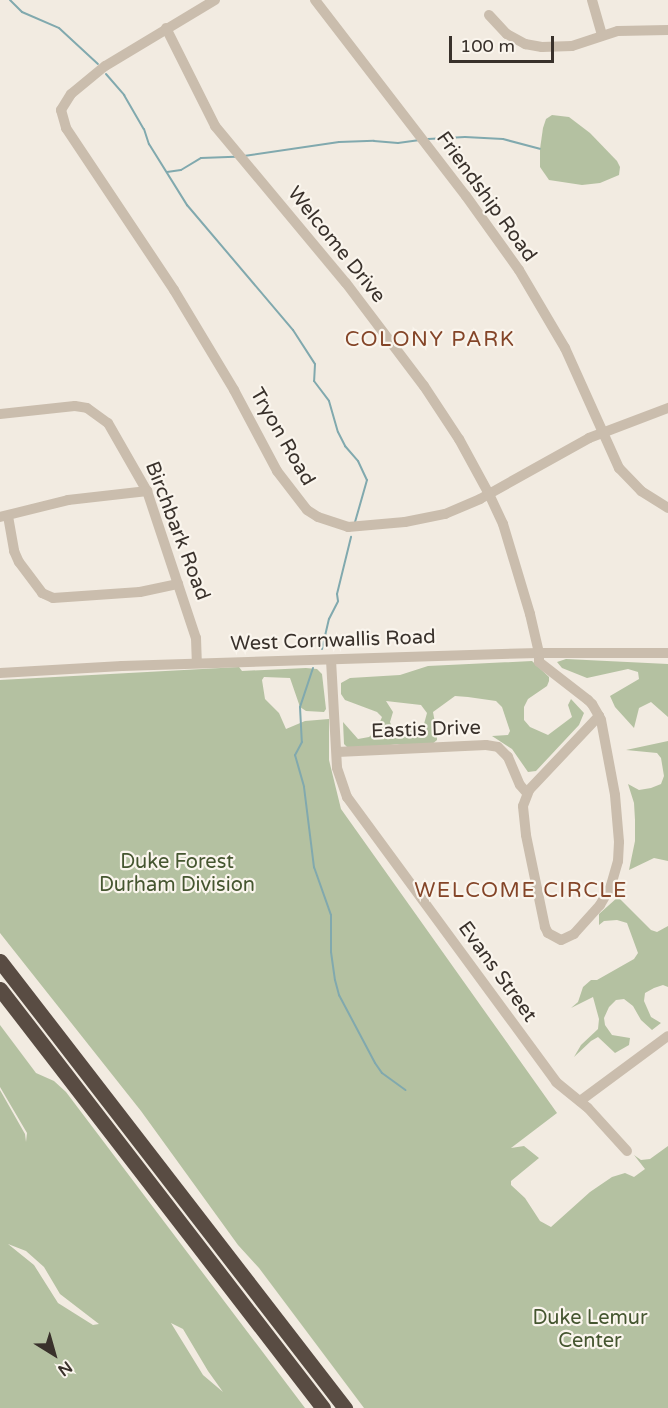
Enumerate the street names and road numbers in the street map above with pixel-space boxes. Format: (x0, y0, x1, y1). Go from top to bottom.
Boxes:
street label: Friendship Road (431, 127, 541, 267)
street label: Welcome Drive (282, 182, 390, 308)
street label: Tryon Road (244, 384, 320, 490)
street label: Birchbark Road (140, 458, 214, 604)
street label: West Cornwallis Road (230, 625, 436, 657)
street label: Eastis Drive (371, 716, 481, 744)
street label: Evans Street (453, 917, 541, 1027)

